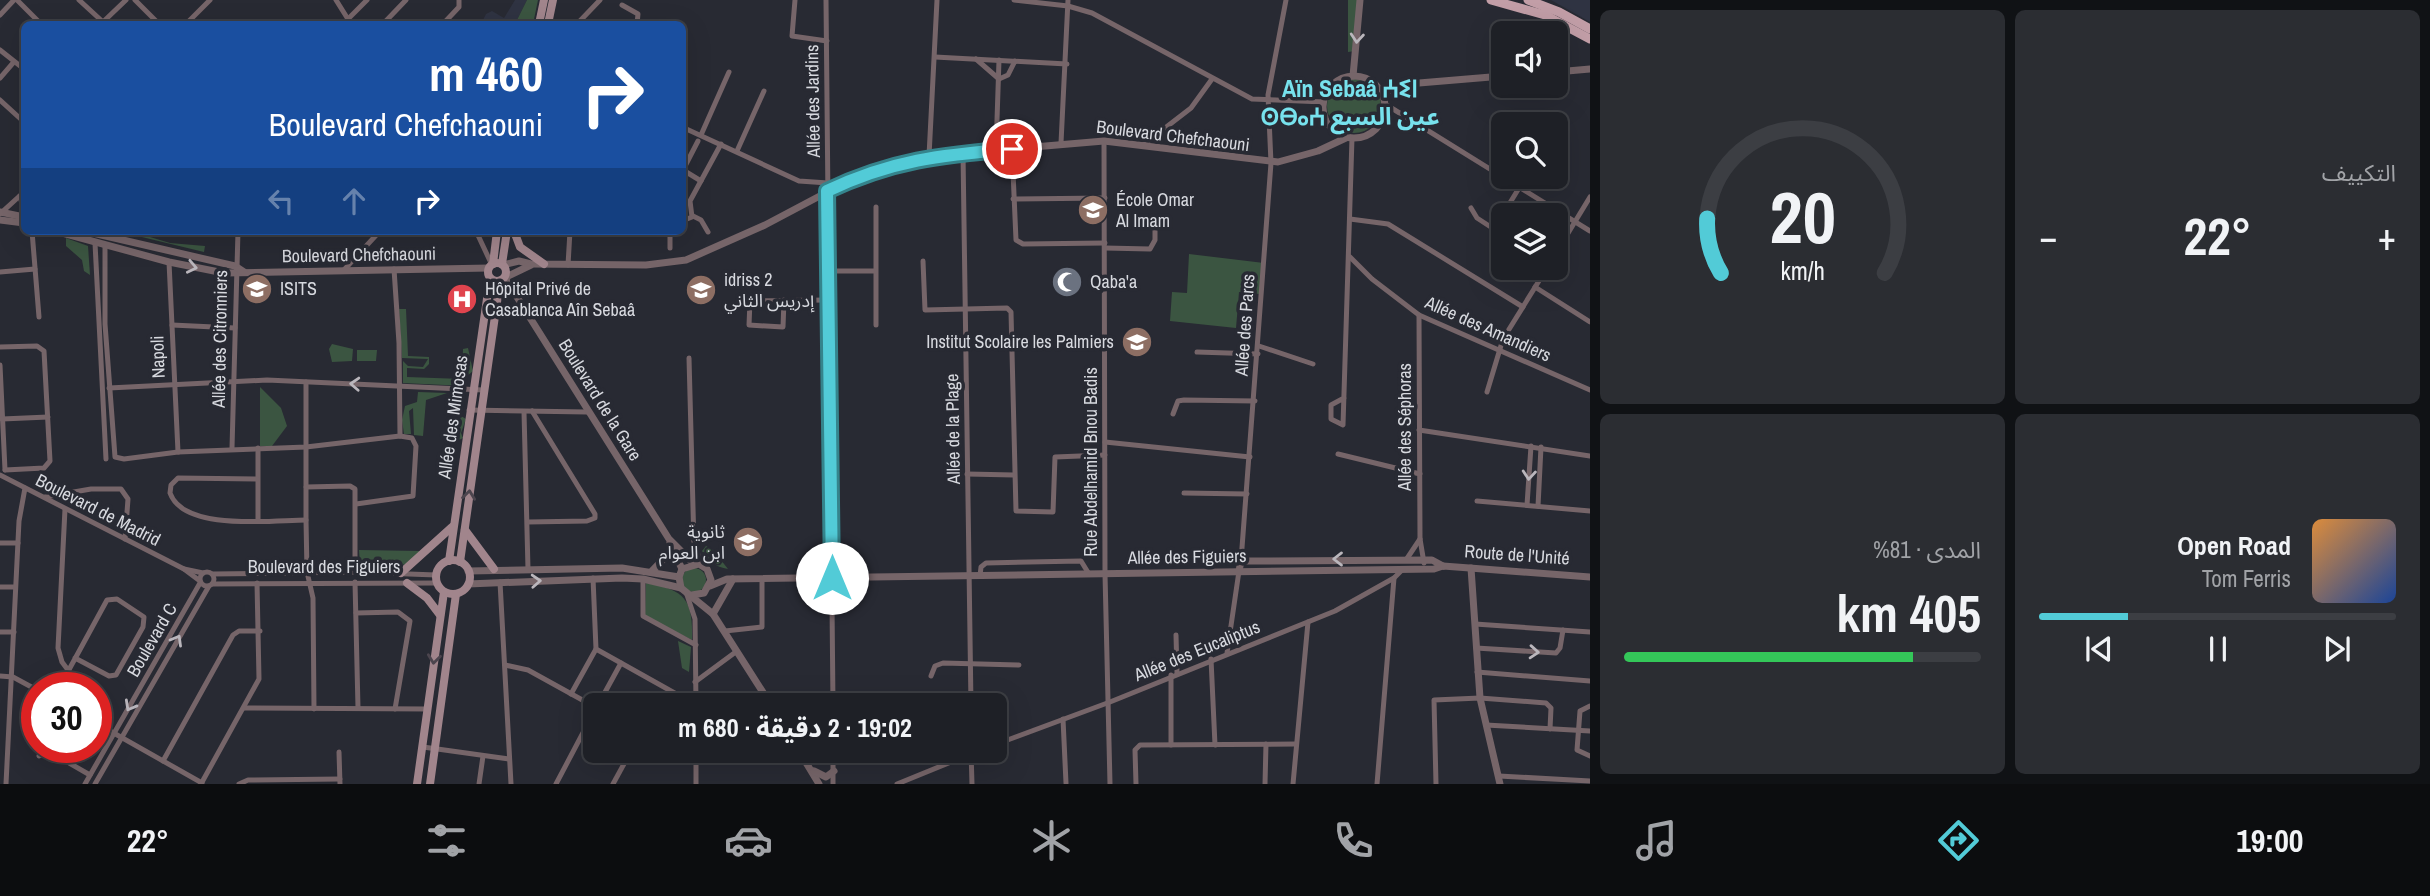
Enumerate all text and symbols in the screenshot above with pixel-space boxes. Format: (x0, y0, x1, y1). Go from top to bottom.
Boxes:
map controls (1491, 21, 1568, 280)
button: sound (1491, 21, 1568, 98)
one-way arrow (1350, 33, 1365, 44)
text: 460 m (429, 40, 543, 106)
street label: Allée des Jardins (799, 44, 826, 159)
icon: right (567, 49, 658, 140)
district label: Aïn Sebaâ ⵄⵉⵏ ⵙⴱⴰⵄ عين السبع (1260, 72, 1440, 135)
text: Boulevard Chefchaouni (269, 103, 543, 146)
button: search (1491, 112, 1568, 189)
street label: Boulevard Chefchaouni (1095, 114, 1251, 157)
pin (982, 119, 1042, 179)
icon: arrive (993, 130, 1031, 168)
text: التكييف (2322, 157, 2396, 188)
text: 20 (1769, 168, 1836, 266)
icon: left (262, 182, 300, 220)
icon: ahead (335, 182, 373, 220)
icon: right (408, 182, 446, 220)
place label: École Omar Al Imam (1115, 187, 1194, 233)
school or university icon: École Omar Al Imam (1076, 193, 1110, 227)
text: 22° (2183, 201, 2252, 271)
button: layers (1491, 203, 1568, 280)
text: − (2039, 211, 2057, 262)
text: + (2378, 211, 2396, 262)
street label: Boulevard Chefchaouni (282, 241, 436, 268)
text: km/h (1780, 254, 1825, 288)
one-way arrow (186, 259, 198, 274)
mosque icon: Qaba'a (1050, 265, 1084, 299)
place label: idriss 2 إدريس الثاني (724, 267, 814, 314)
place label: Qaba'a (1090, 269, 1137, 294)
street label: Allée des Citronniers (206, 270, 233, 409)
school or university icon: ISITS (240, 272, 274, 306)
school or university icon: idriss 2 إدريس الثاني (684, 273, 718, 307)
street label: Allée des Parcs (1228, 273, 1261, 378)
place label: ISITS (280, 276, 317, 301)
place label: Hôpital Privé de Casablanca Aîn Sebaâ (485, 276, 635, 322)
hospital icon: Hôpital Privé de Casablanca Aîn Sebaâ (445, 282, 479, 316)
street label: Allée des Amandiers (1420, 289, 1555, 367)
school or university icon: Institut Scolaire les Palmiers (1120, 325, 1154, 359)
place label: Institut Scolaire les Palmiers (926, 329, 1114, 354)
street label: Boulevard de la Gare (553, 334, 648, 466)
street label: Napoli (144, 335, 171, 379)
street label: Allée des Mimosas (431, 353, 474, 481)
street label: Allée des Séphoras (1392, 363, 1417, 492)
street label: Rue Abdelhamid Bnou Badis (1078, 367, 1103, 557)
street label: Allée de la Plage (939, 373, 966, 486)
one-way arrow (350, 377, 361, 392)
street label: Boulevard de Madrid (32, 467, 165, 552)
one-way arrow (1522, 470, 1537, 481)
one-way arrow (462, 489, 477, 501)
place label: ثانوية ابن العوام (659, 519, 725, 567)
school or university icon: ثانوية ابن العوام (731, 525, 765, 559)
text: Open Road (2177, 528, 2291, 563)
text: المدى · 81% (1873, 534, 1981, 565)
street label: Route de l'Unité (1464, 538, 1570, 571)
position arrow (795, 541, 869, 615)
street label: Allée des Figuiers (1126, 543, 1247, 570)
one-way arrow (1332, 551, 1343, 567)
street label: Boulevard des Figuiers (248, 554, 400, 579)
text: Tom Ferris (2202, 563, 2291, 594)
one-way arrow (531, 573, 542, 588)
text: 405 km (1836, 578, 1981, 648)
street label: Boulevard C (120, 598, 183, 681)
street label: Allée des Eucaliptus (1129, 614, 1264, 688)
icon: previous (2080, 630, 2118, 668)
icon: pause (2199, 630, 2237, 668)
icon: next (2318, 630, 2356, 668)
one-way arrow (169, 634, 182, 647)
one-way arrow (1528, 644, 1539, 659)
one-way arrow (427, 653, 442, 665)
speed limit sign: 30 (21, 672, 112, 763)
one-way arrow (125, 699, 138, 711)
text: 19:02 · 2 دقيقة · 680 m (678, 710, 912, 745)
icon: filters (422, 816, 471, 865)
icon: car (724, 816, 773, 865)
icon: climate (1027, 816, 1076, 865)
icon: phone (1329, 816, 1378, 865)
icon: music (1632, 816, 1681, 865)
icon: directions (1934, 816, 1983, 865)
text: 22° (127, 819, 169, 862)
text: 19:00 (2236, 819, 2303, 862)

